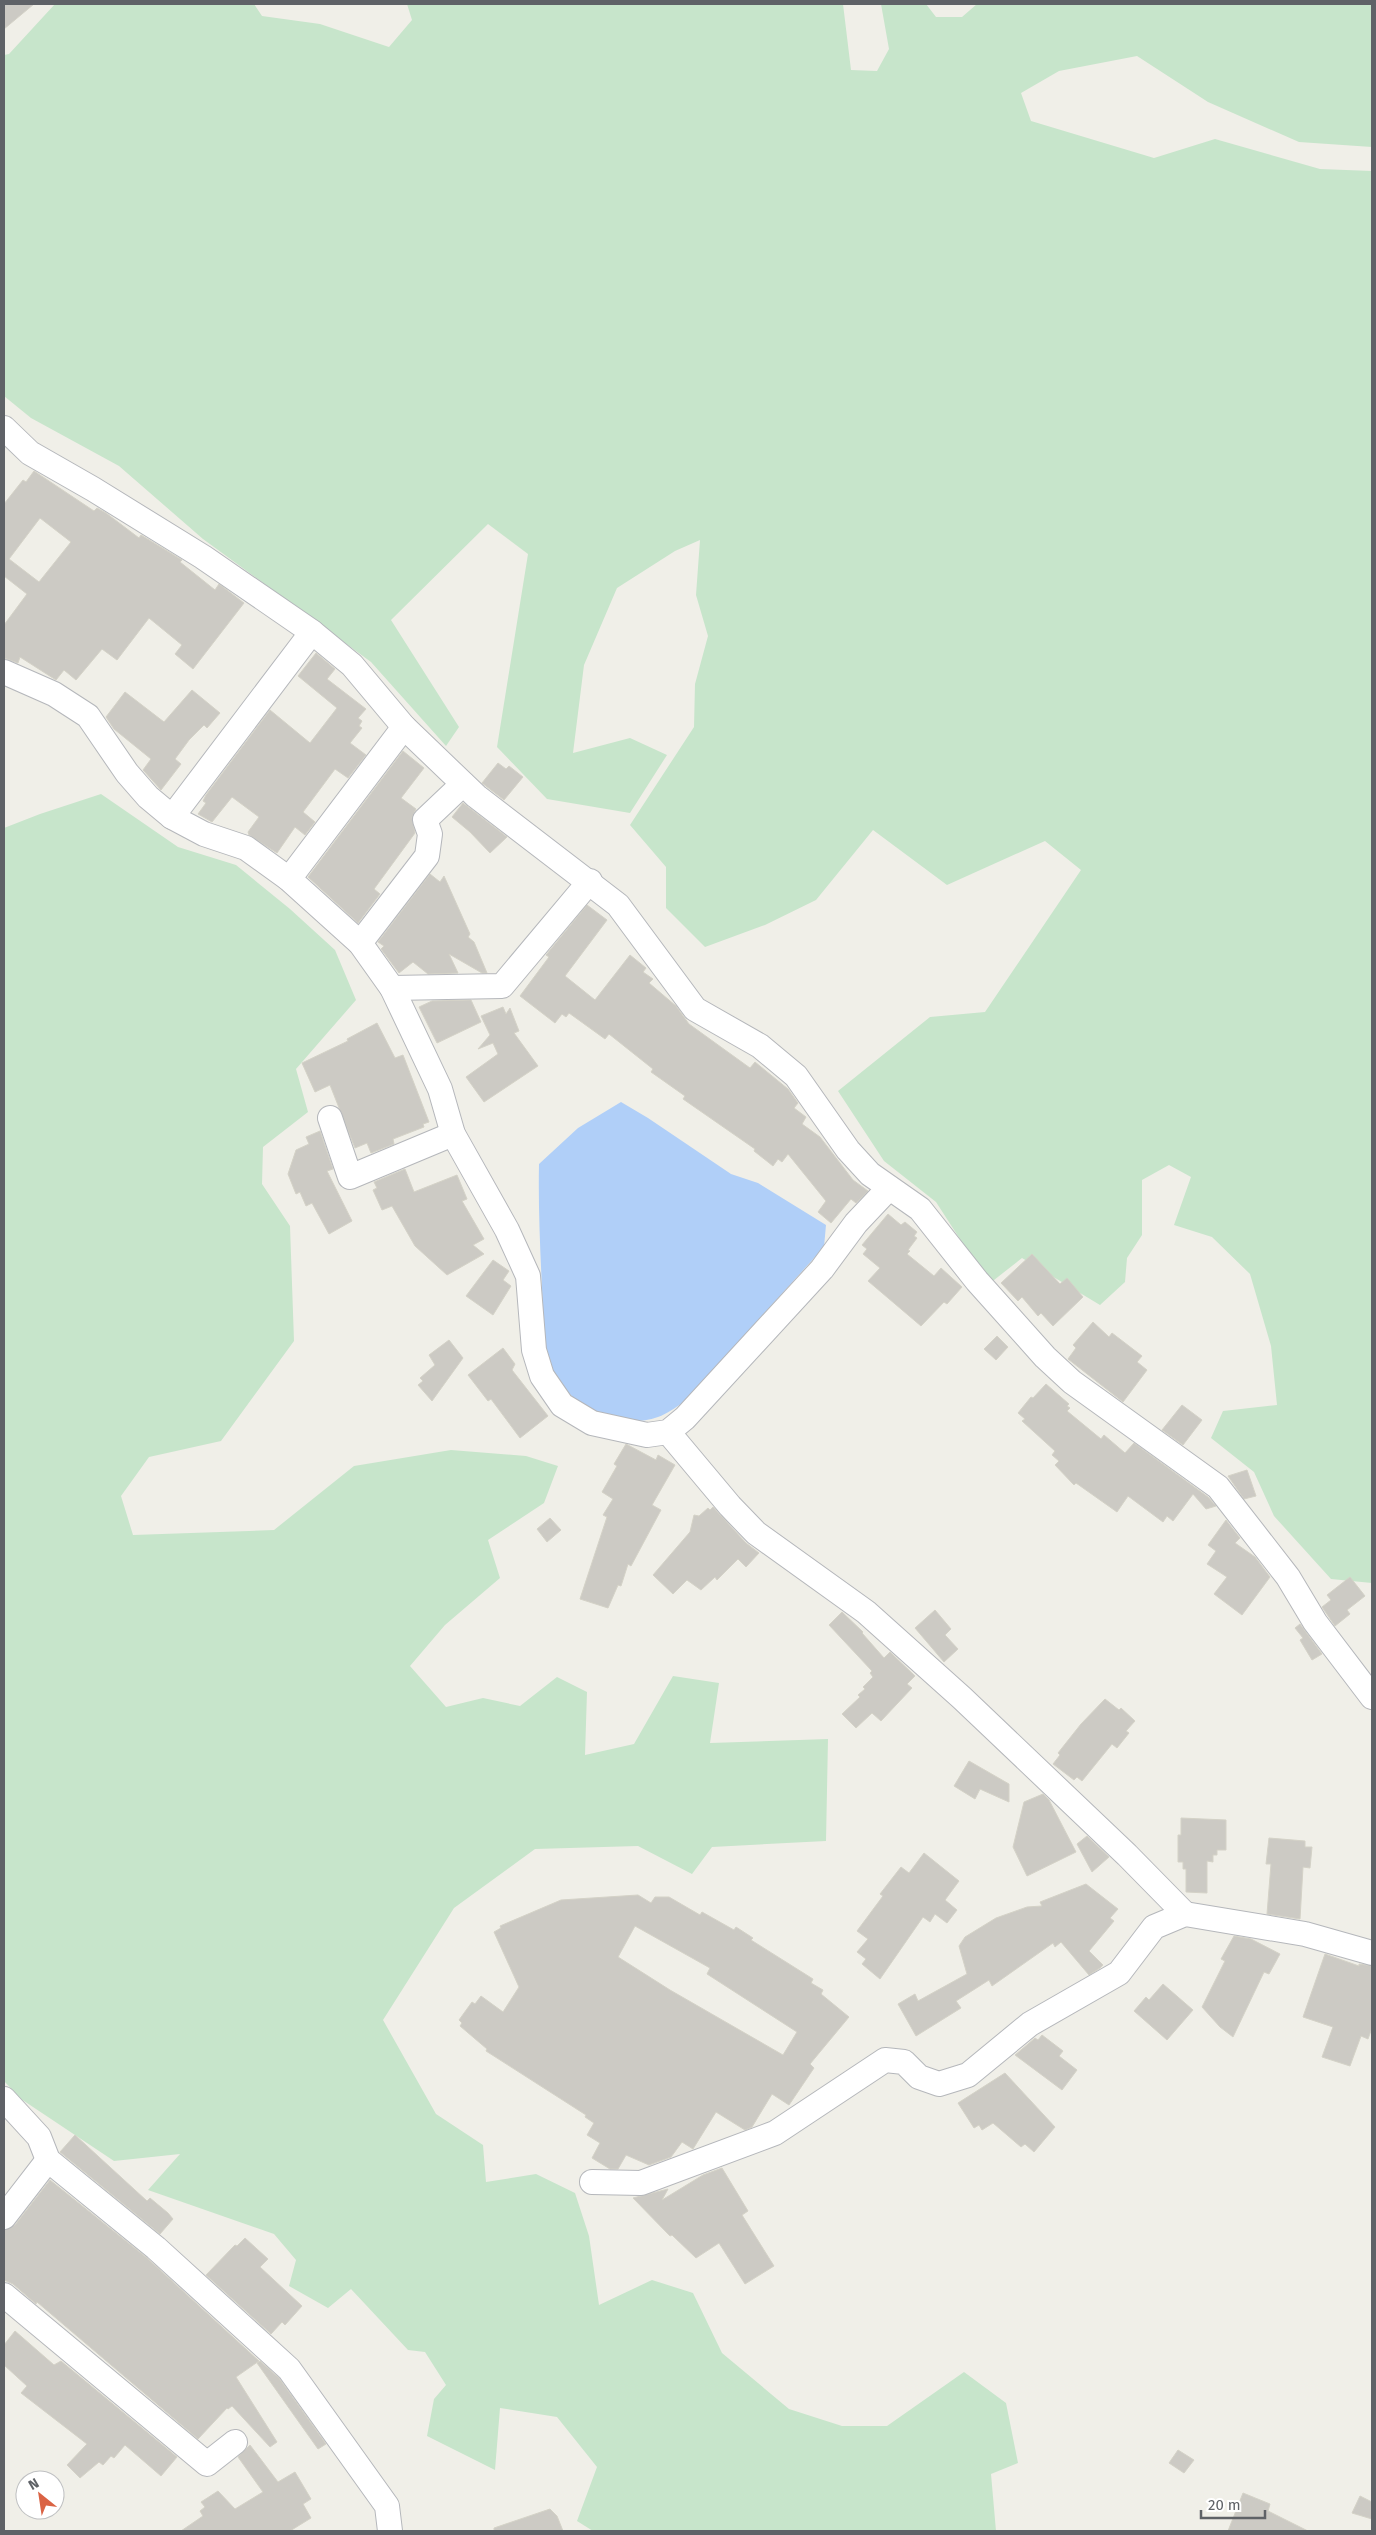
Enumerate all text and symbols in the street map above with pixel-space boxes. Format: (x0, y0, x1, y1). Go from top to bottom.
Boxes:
north arrow (15, 2470, 65, 2520)
text: N (25, 2474, 42, 2494)
scale bar (1201, 2488, 1265, 2520)
text: 20 m (1208, 2496, 1241, 2514)

